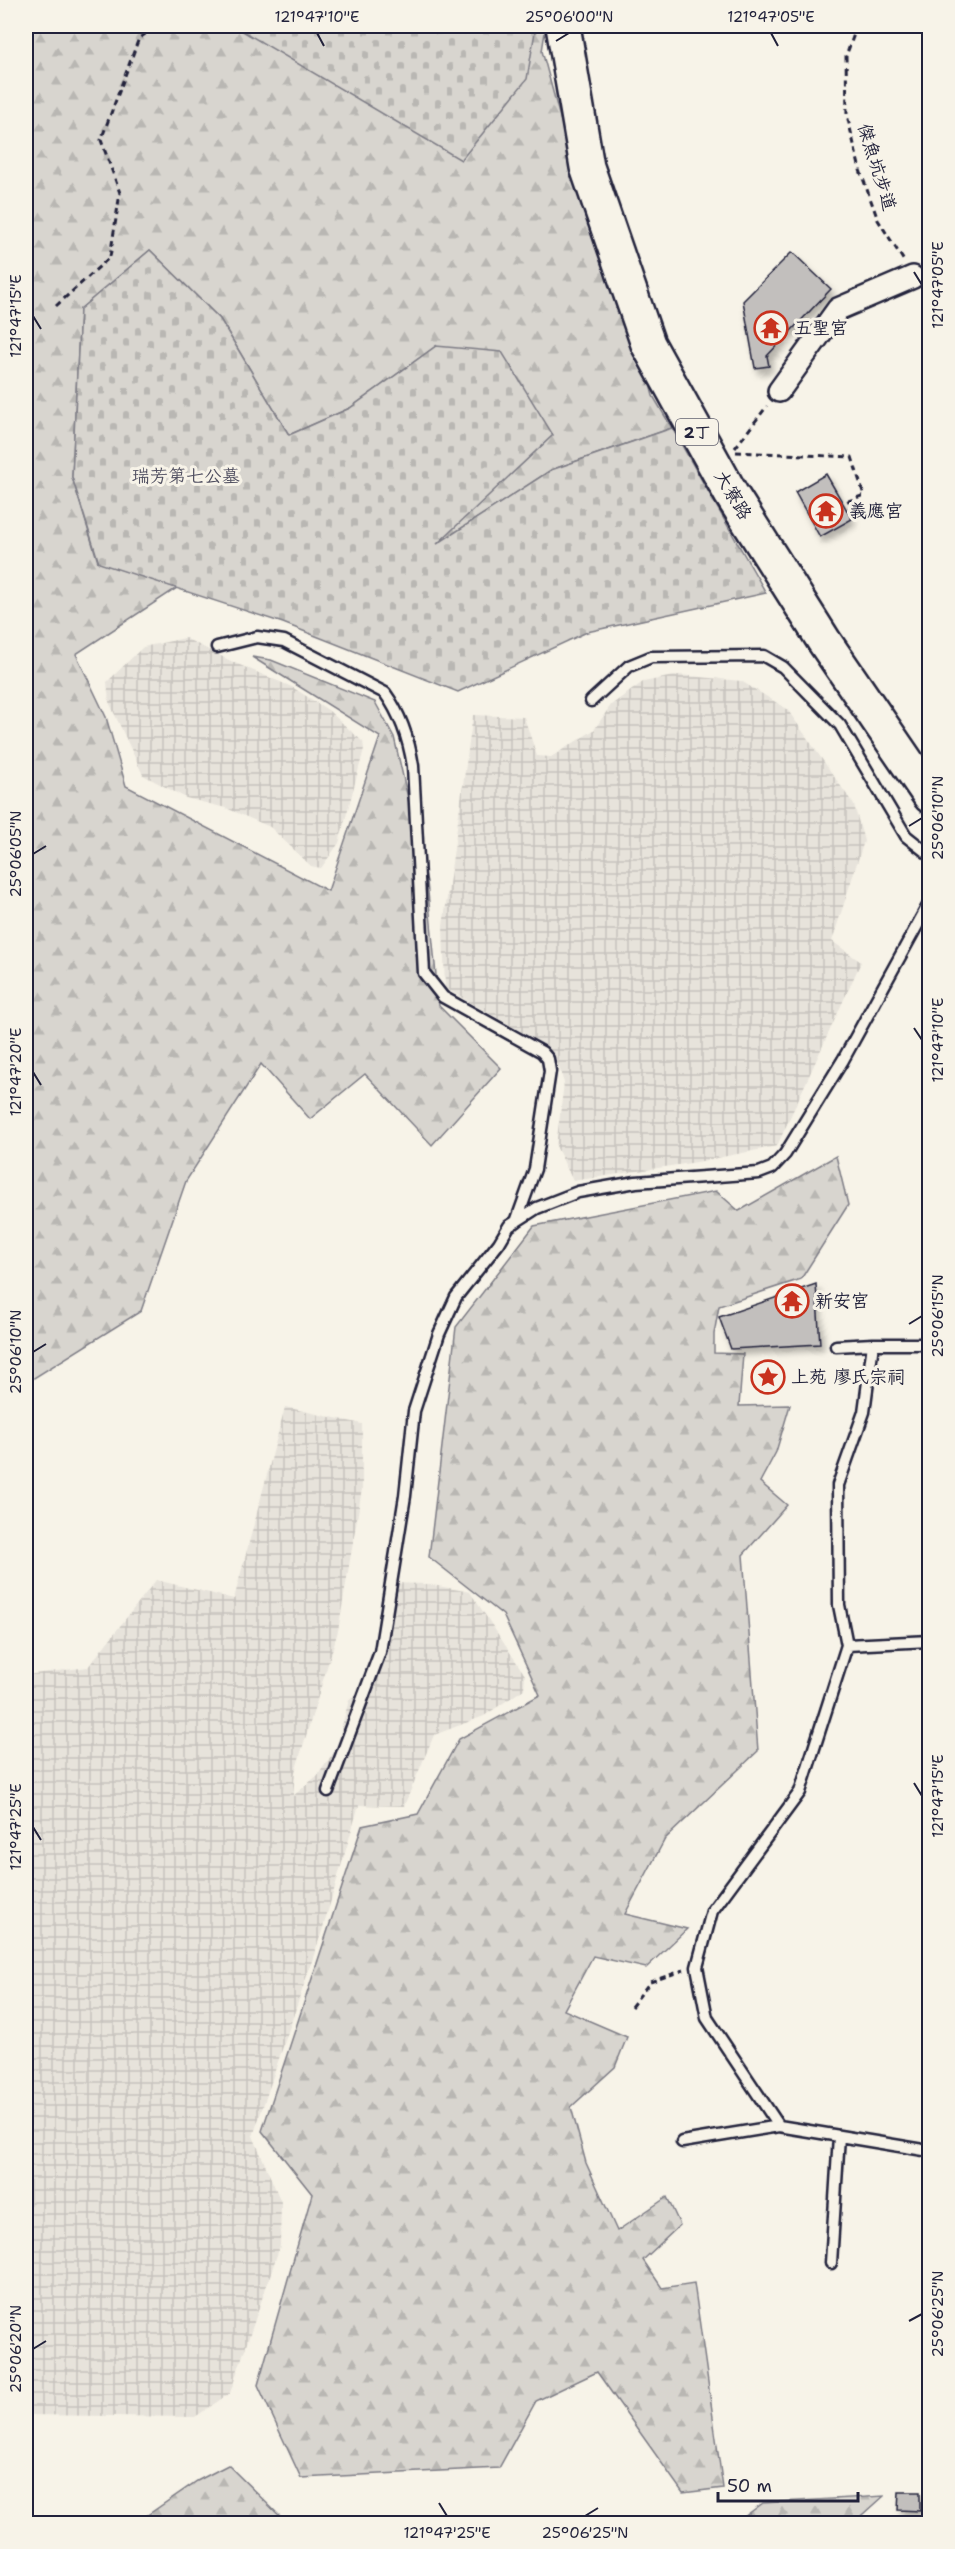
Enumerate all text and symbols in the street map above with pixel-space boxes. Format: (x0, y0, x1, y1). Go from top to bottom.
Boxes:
text: 121°47'10"E (275, 7, 359, 27)
text: 25°06'00"N (525, 7, 613, 27)
text: 121°47'05"E (727, 7, 815, 27)
street label: 傑魚坑步道 (852, 120, 902, 214)
text: 121°47'05"E (928, 241, 948, 329)
text: 121°47'15"E (6, 274, 26, 358)
temple icon: 五聖宮 (753, 310, 789, 346)
place label: 五聖宮 (794, 316, 848, 340)
road number: 2丁 (676, 419, 718, 445)
park label: 瑞芳第七公墓 (132, 464, 240, 488)
street label: 大寮路 (709, 466, 757, 524)
temple icon: 義應宮 (808, 493, 844, 529)
place label: 義應宮 (849, 499, 903, 523)
text: 25°06'10"N (928, 776, 948, 860)
text: 25°06'05"N (6, 810, 26, 898)
text: 121°47'10"E (928, 998, 948, 1082)
text: 121°47'20"E (6, 1028, 26, 1116)
text: 25°06'15"N (928, 1274, 948, 1358)
temple icon: 新安宮 (774, 1283, 810, 1319)
place label: 新安宮 (815, 1289, 869, 1313)
text: 25°06'10"N (6, 1310, 26, 1394)
place icon: 上苑 廖氏宗祠 (750, 1359, 786, 1395)
place label: 上苑 廖氏宗祠 (791, 1365, 905, 1389)
text: 121°47'15"E (928, 1754, 948, 1838)
text: 121°47'25"E (6, 1783, 26, 1871)
text: 25°06'25"N (928, 2270, 948, 2358)
text: 25°06'20"N (6, 2305, 26, 2393)
scale bar (718, 2465, 858, 2503)
text: 50 m (727, 2474, 772, 2498)
text: 121°47'25"E (403, 2523, 491, 2543)
text: 25°06'25"N (541, 2523, 629, 2543)

